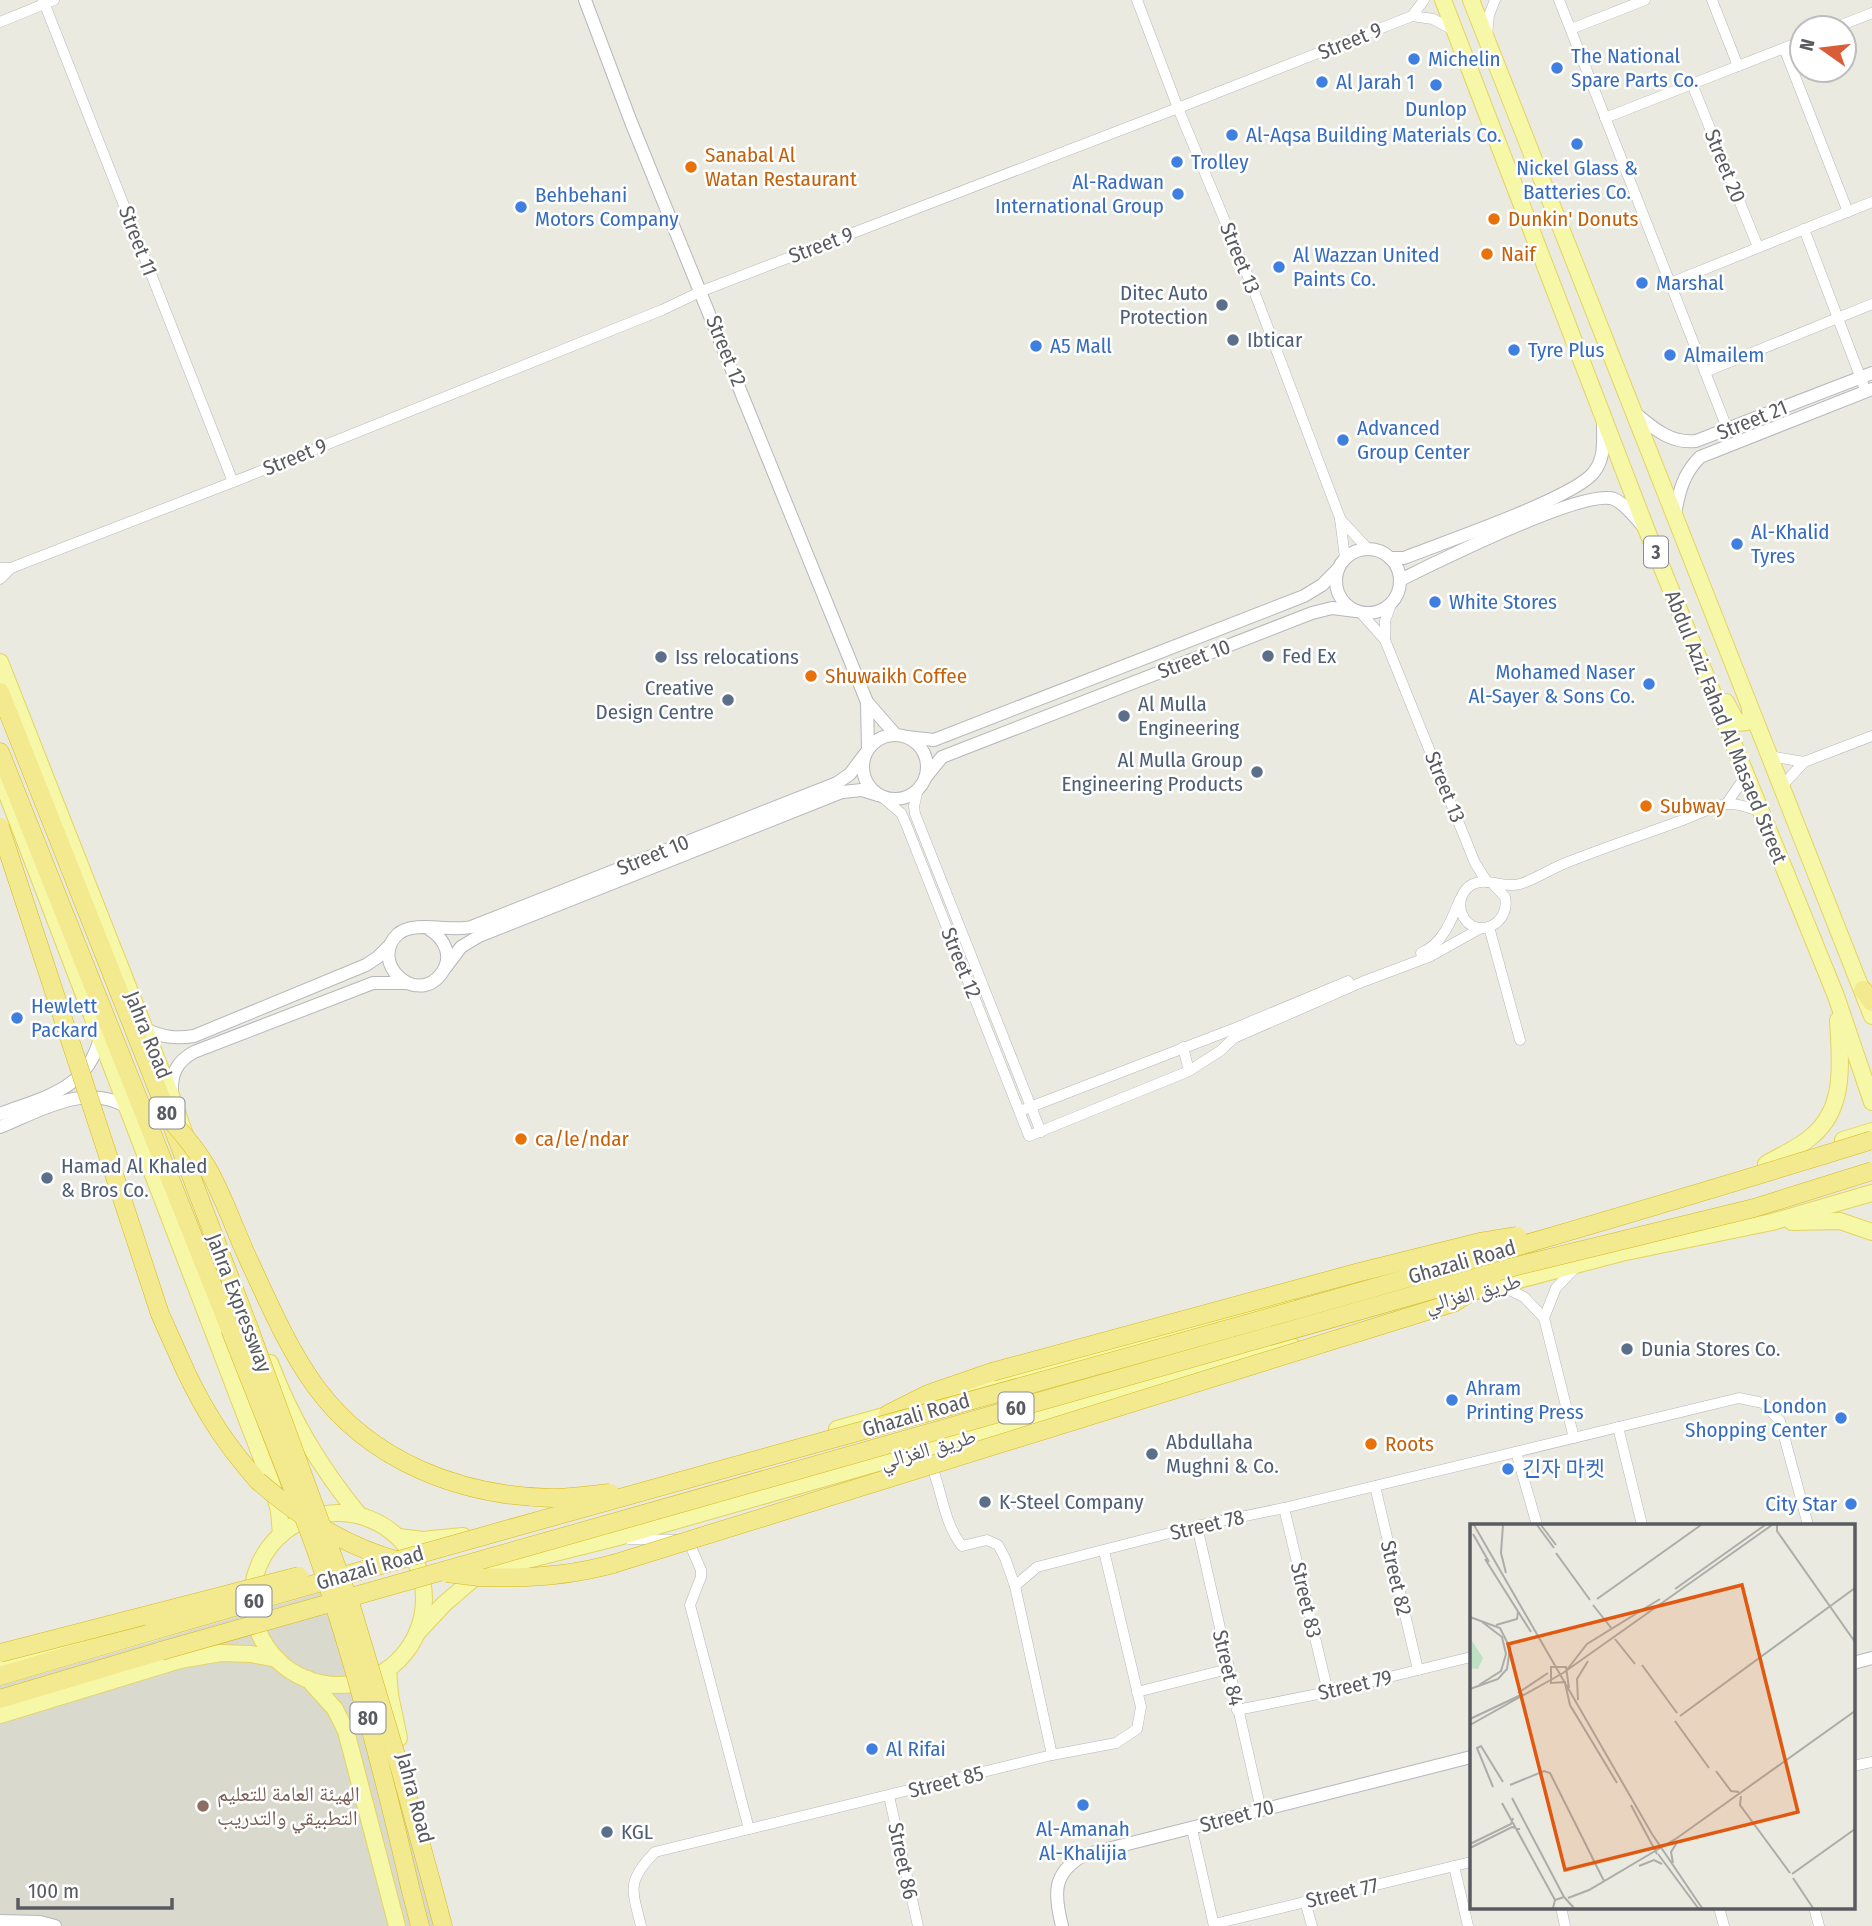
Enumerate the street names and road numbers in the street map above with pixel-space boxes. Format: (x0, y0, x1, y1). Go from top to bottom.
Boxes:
street label: Street 9 (1314, 16, 1386, 66)
street label: Street 20 (1699, 126, 1751, 206)
street label: Street 11 (113, 202, 163, 280)
street label: Street 13 (1214, 219, 1266, 297)
street label: Street 9 (785, 221, 857, 269)
street label: Street 12 (700, 312, 752, 390)
street label: Street 21 (1713, 394, 1791, 446)
street label: Street 9 (259, 432, 331, 482)
road number: 3 (1644, 537, 1668, 568)
street label: Abdul Aziz Fahad Al Masaed Street (1659, 587, 1793, 868)
street label: Street 10 (1154, 633, 1234, 685)
street label: Street 13 (1419, 748, 1471, 826)
street label: Street 10 (613, 829, 693, 881)
street label: Street 12 (935, 924, 987, 1002)
street label: Jahra Road (119, 987, 177, 1083)
road number: 80 (150, 1098, 184, 1128)
street label: Jahra Expressway (201, 1230, 278, 1377)
street label: Ghazali Road (1405, 1234, 1519, 1290)
street label: طريق الغزالي (1422, 1268, 1525, 1322)
street label: Ghazali Road (859, 1387, 973, 1443)
road number: 60 (998, 1392, 1034, 1424)
street label: طريق الغزالي (877, 1423, 980, 1478)
street label: Street 78 (1167, 1504, 1247, 1546)
street label: Street 82 (1375, 1538, 1417, 1618)
street label: Ghazali Road (313, 1540, 427, 1596)
street label: Street 83 (1285, 1560, 1327, 1640)
road number: 60 (236, 1586, 272, 1616)
street label: Street 84 (1207, 1627, 1249, 1709)
street label: Street 79 (1316, 1664, 1394, 1706)
road number: 80 (350, 1702, 386, 1734)
street label: Jahra Road (390, 1750, 440, 1846)
street label: Street 85 (906, 1760, 986, 1804)
street label: Street 70 (1197, 1794, 1277, 1838)
street label: Street 86 (882, 1820, 924, 1902)
street label: Street 77 (1303, 1872, 1381, 1914)

